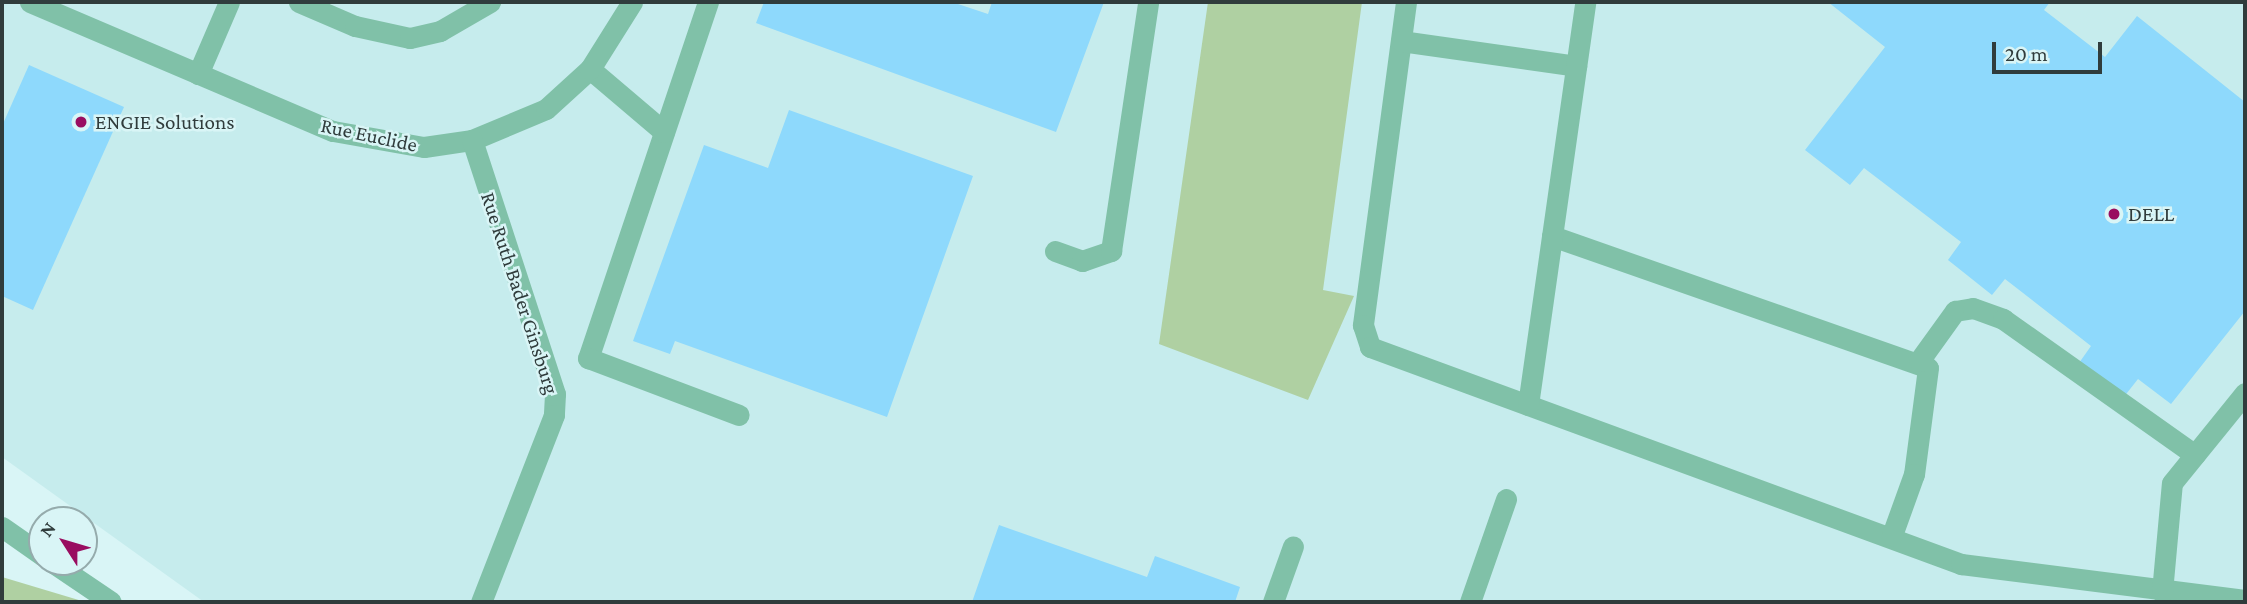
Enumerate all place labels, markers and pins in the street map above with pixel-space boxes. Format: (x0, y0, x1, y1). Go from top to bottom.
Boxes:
place label: ENGIE Solutions (95, 109, 234, 135)
marker: ENGIE Solutions (73, 114, 89, 130)
place label: DELL (2128, 201, 2174, 227)
marker: DELL (2106, 206, 2122, 222)

